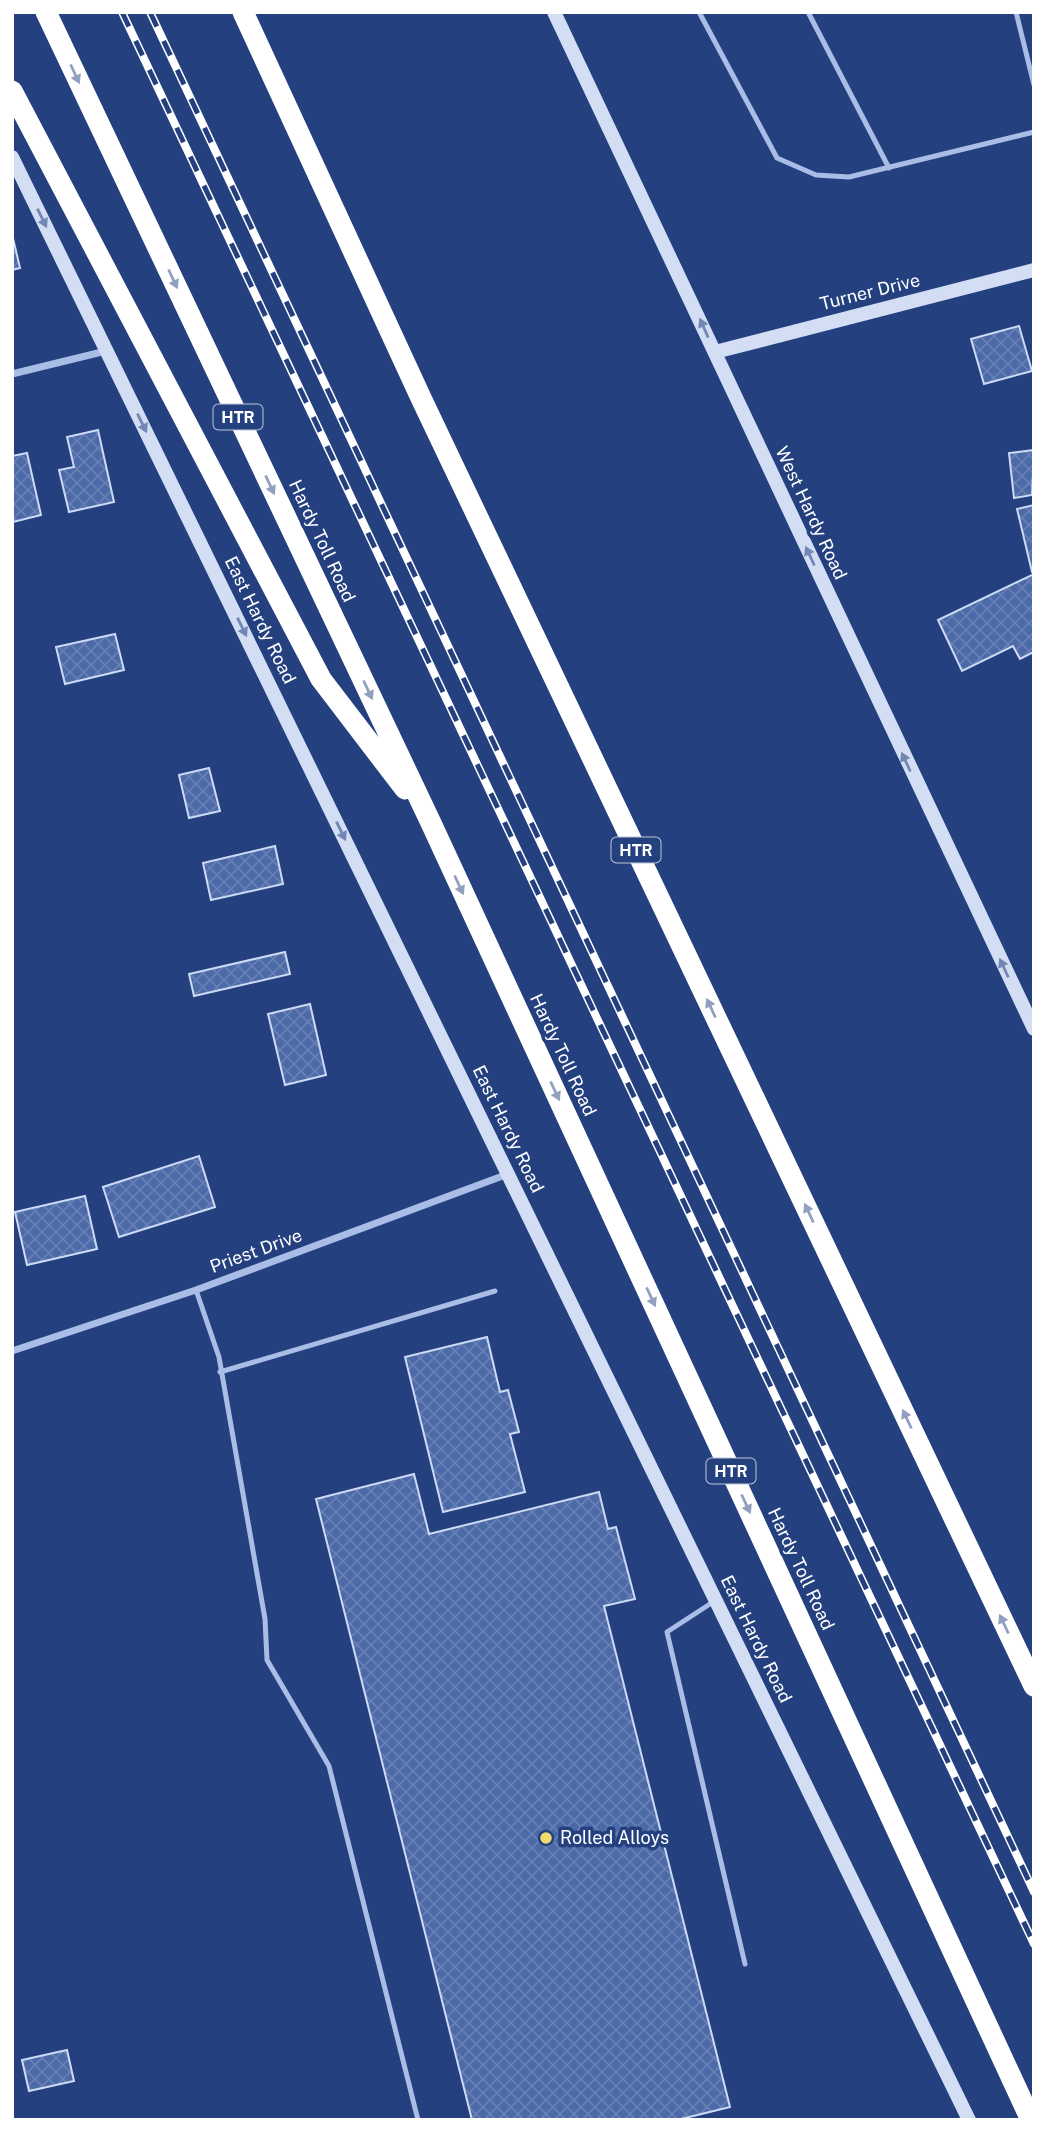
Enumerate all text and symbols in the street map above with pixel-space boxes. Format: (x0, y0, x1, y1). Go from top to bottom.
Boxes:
one-way arrow (70, 64, 81, 84)
one-way arrow (36, 208, 48, 228)
one-way arrow (167, 269, 179, 289)
street label: Turner Drive (818, 269, 922, 314)
one-way arrow (698, 317, 709, 338)
road number: HTR (214, 404, 262, 430)
one-way arrow (136, 413, 147, 433)
street label: West Hardy Road (771, 443, 852, 583)
one-way arrow (265, 475, 276, 495)
street label: Hardy Toll Road (285, 476, 360, 605)
one-way arrow (804, 546, 816, 566)
street label: East Hardy Road (221, 553, 300, 687)
one-way arrow (236, 617, 247, 637)
one-way arrow (362, 680, 374, 700)
one-way arrow (901, 752, 912, 773)
one-way arrow (336, 821, 347, 841)
road number: HTR (612, 838, 660, 862)
one-way arrow (454, 874, 465, 895)
one-way arrow (999, 958, 1010, 978)
street label: Hardy Toll Road (526, 990, 601, 1119)
one-way arrow (705, 998, 717, 1018)
street label: East Hardy Road (469, 1062, 548, 1196)
one-way arrow (549, 1081, 561, 1101)
one-way arrow (803, 1203, 815, 1223)
street label: Priest Drive (207, 1224, 305, 1277)
one-way arrow (645, 1287, 656, 1308)
one-way arrow (901, 1408, 912, 1429)
road number: HTR (706, 1458, 756, 1484)
one-way arrow (740, 1494, 752, 1514)
street label: Hardy Toll Road (764, 1504, 839, 1633)
street label: East Hardy Road (717, 1572, 796, 1706)
one-way arrow (999, 1614, 1010, 1634)
place label: Rolled Alloys (560, 1827, 669, 1848)
marker: Rolled Alloys (538, 1830, 554, 1846)

